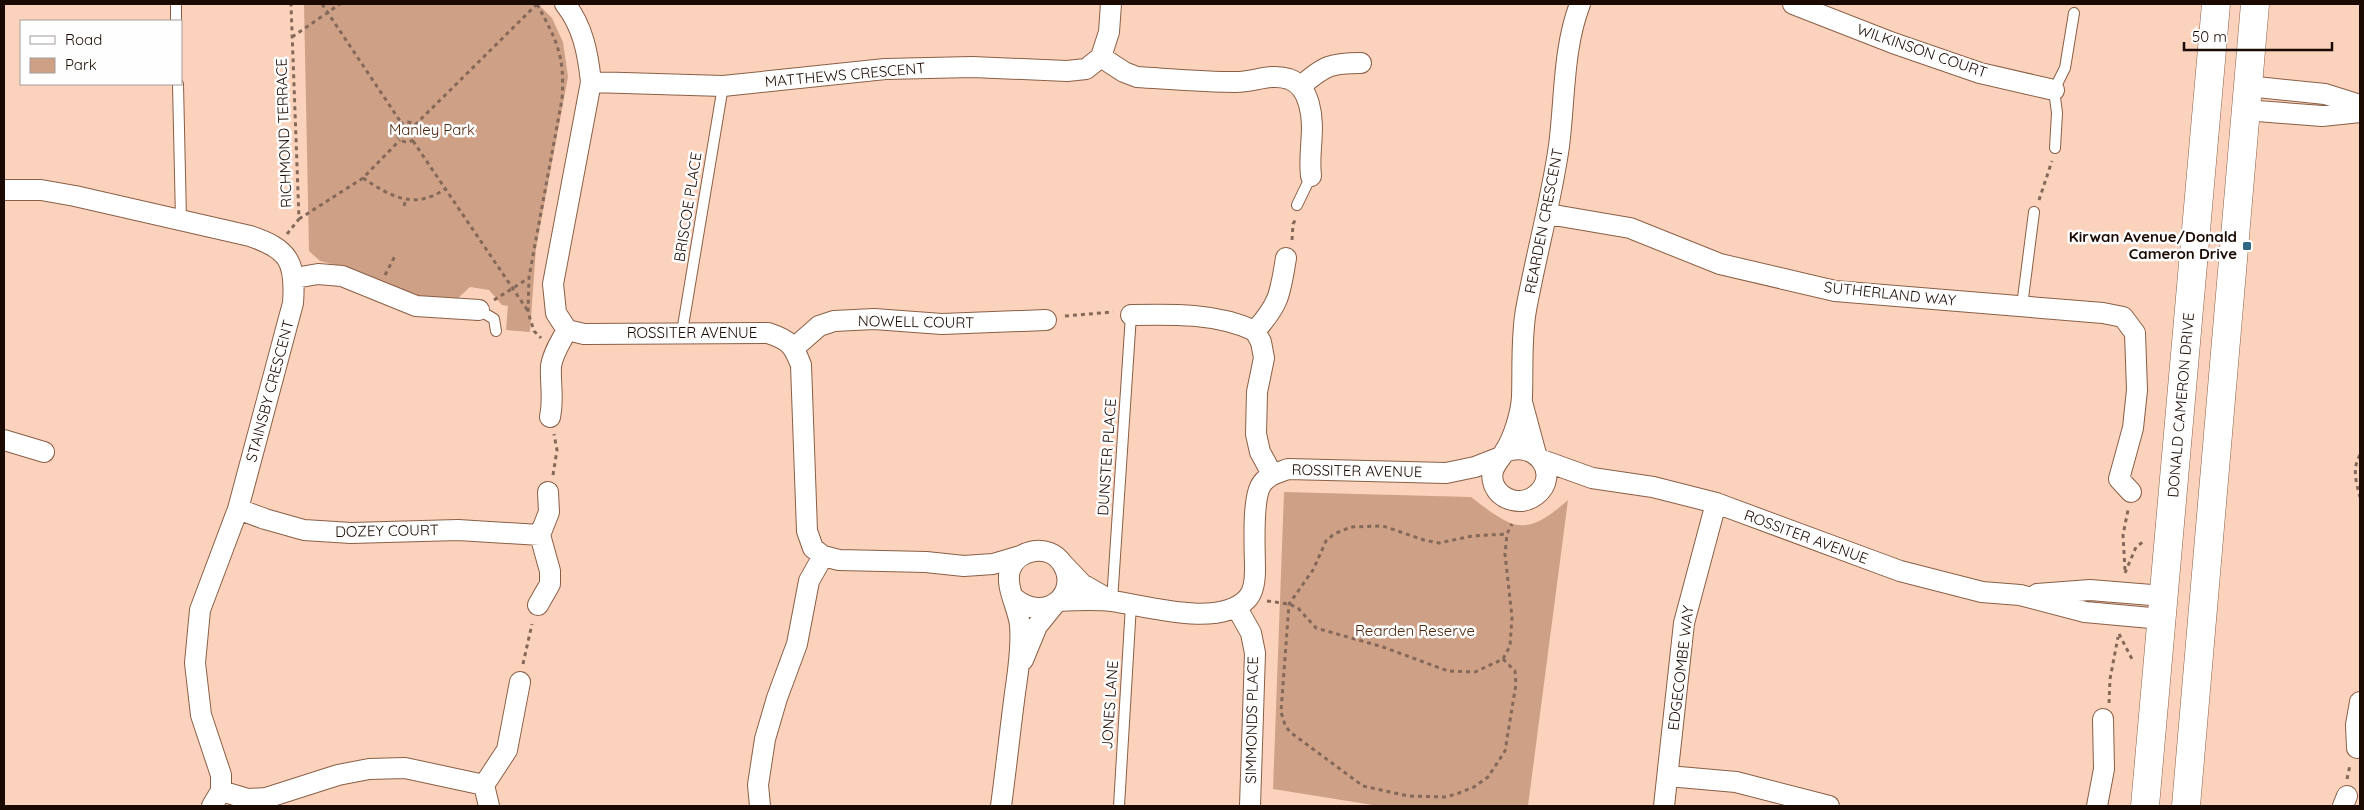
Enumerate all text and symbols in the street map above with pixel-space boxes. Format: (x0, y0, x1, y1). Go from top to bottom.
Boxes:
street label: WILKINSON COURT (1854, 19, 1990, 82)
legend (20, 20, 182, 85)
scale bar (2184, 20, 2332, 52)
text: 50 m (2192, 27, 2227, 46)
text: Road (65, 30, 102, 49)
text: Park (65, 55, 97, 74)
street label: RICHMOND TERRACE (271, 58, 296, 208)
street label: MATTHEWS CRESCENT (764, 58, 926, 91)
park label: Manley Park (389, 120, 475, 139)
street label: REARDEN CRESCENT (1520, 147, 1567, 295)
street label: BRISCOE PLACE (669, 151, 706, 263)
place label: Kirwan Avenue/Donald Cameron Drive (2069, 227, 2237, 263)
marker: Kirwan Avenue/Donald Cameron Drive (2241, 240, 2253, 252)
street label: SUTHERLAND WAY (1823, 277, 1958, 310)
street label: NOWELL COURT (858, 311, 974, 332)
street label: DONALD CAMERON DRIVE (2163, 312, 2198, 498)
street label: STAINSBY CRESCENT (241, 318, 298, 464)
street label: ROSSITER AVENUE (627, 323, 757, 342)
street label: DUNSTER PLACE (1093, 398, 1120, 516)
street label: ROSSITER AVENUE (1292, 460, 1423, 481)
street label: ROSSITER AVENUE (1742, 505, 1871, 568)
street label: DOZEY COURT (335, 520, 439, 541)
street label: EDGECOMBE WAY (1663, 604, 1698, 732)
park label: Rearden Reserve (1355, 621, 1475, 640)
street label: SIMMONDS PLACE (1241, 656, 1262, 784)
street label: JONES LANE (1097, 660, 1122, 750)

